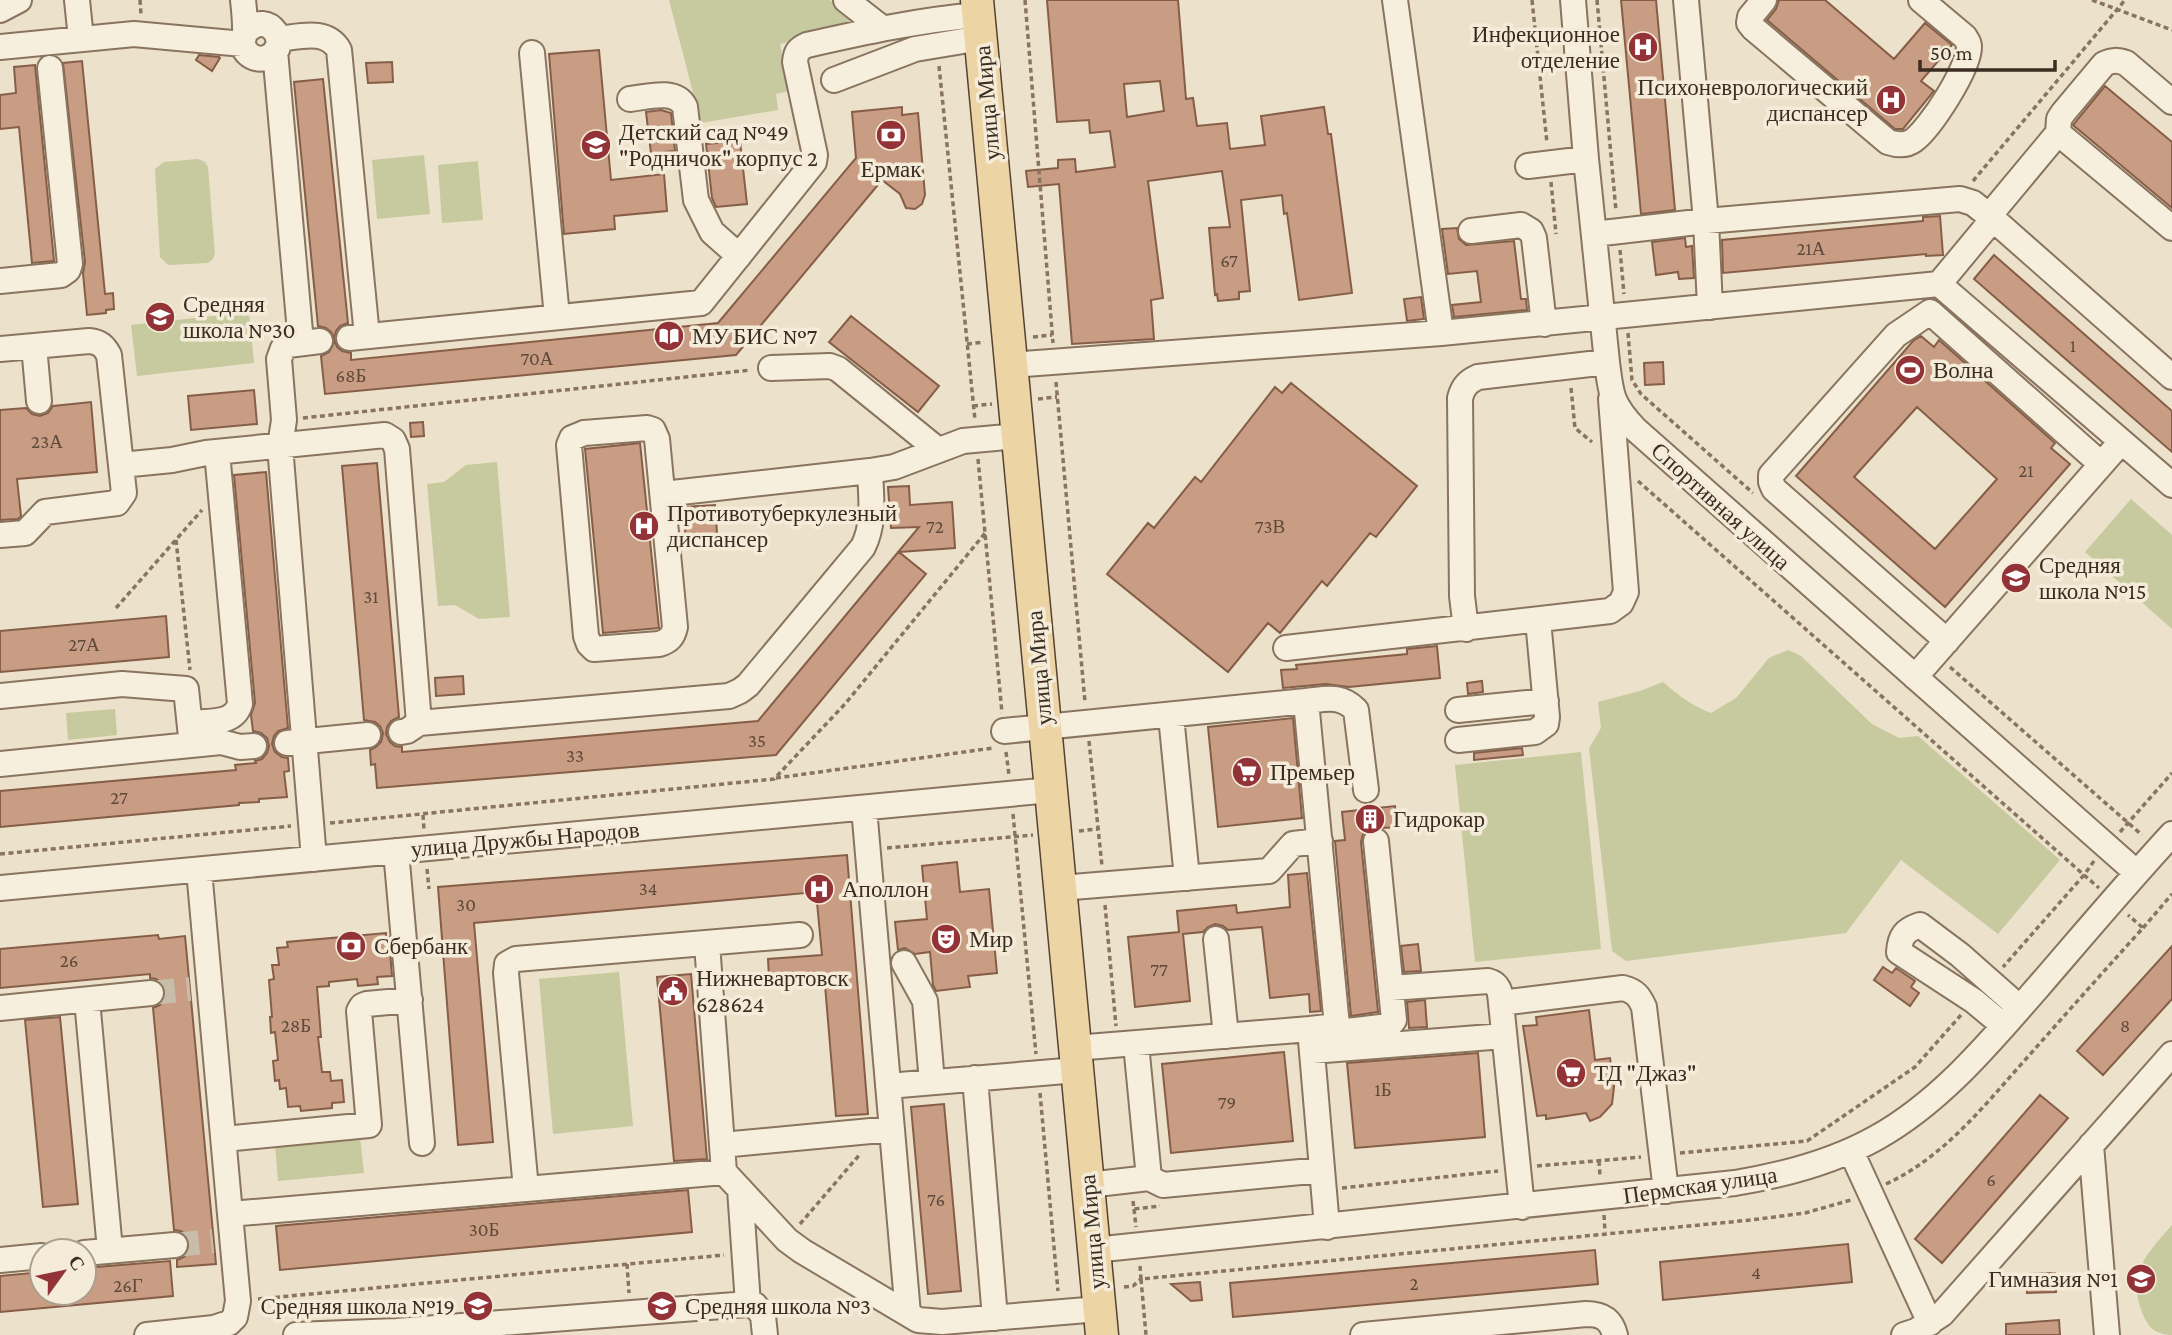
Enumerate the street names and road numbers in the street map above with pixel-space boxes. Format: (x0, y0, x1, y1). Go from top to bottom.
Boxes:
street label: улица Мира (969, 44, 1005, 162)
street label: Спортивная улица (1646, 437, 1796, 575)
street label: улица Мира (1021, 609, 1057, 727)
street label: улица Дружбы Народов (410, 816, 641, 862)
street label: Пермская улица (1621, 1161, 1779, 1209)
street label: улица Мира (1074, 1173, 1110, 1291)

